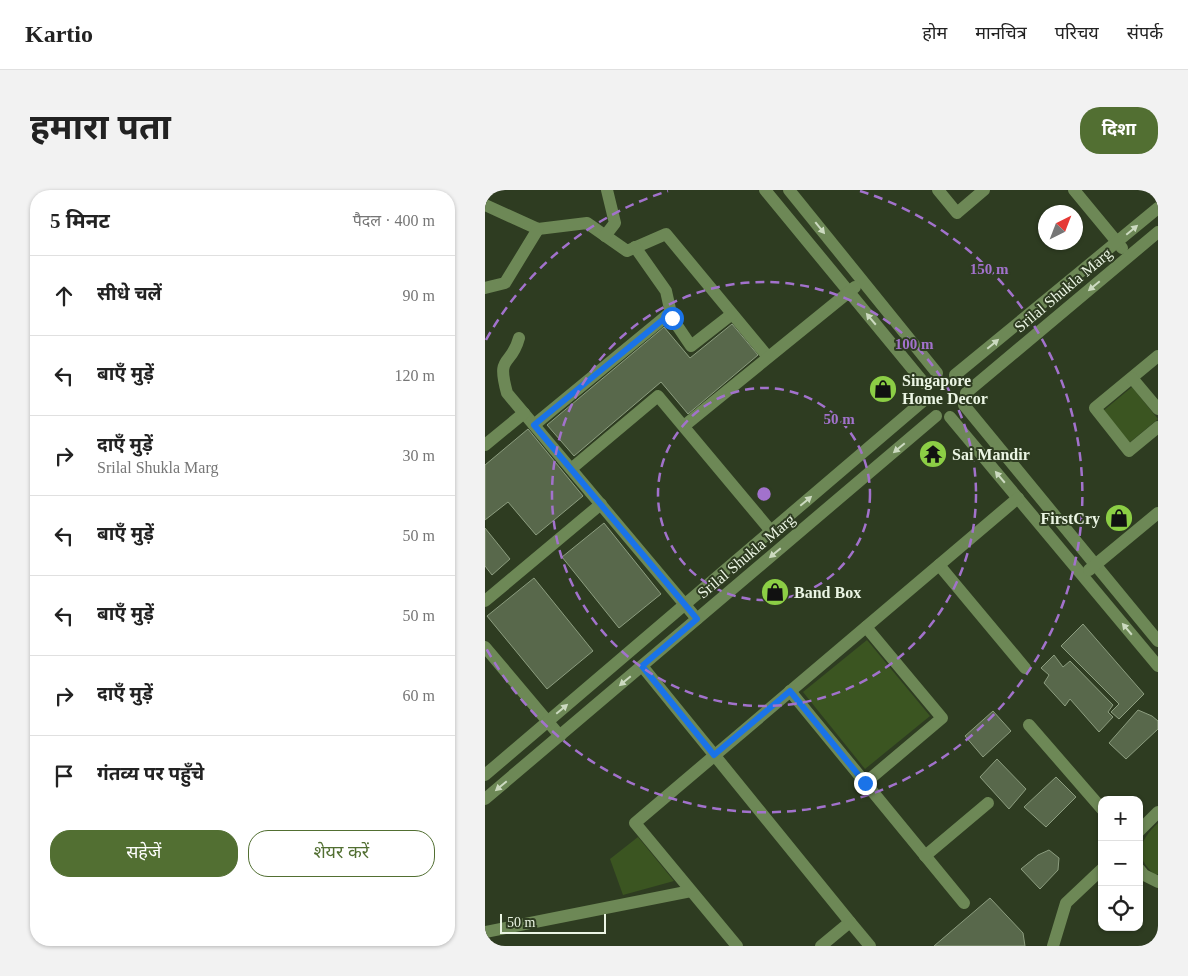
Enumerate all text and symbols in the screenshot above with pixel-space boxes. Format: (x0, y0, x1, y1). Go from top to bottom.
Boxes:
text: Kartio (25, 21, 93, 47)
text: होम (922, 23, 947, 43)
text: मानचित्र (975, 23, 1027, 43)
text: परिचय (1055, 23, 1099, 43)
text: संपर्क (1127, 23, 1163, 43)
button: दिशा (1080, 107, 1158, 154)
text: हमारा पता (30, 108, 171, 147)
north arrow (1038, 205, 1083, 250)
text: 5 मिनट (50, 209, 110, 233)
text: पैदल · 400 m (353, 212, 435, 229)
one-way arrow (814, 221, 825, 234)
one-way arrow (1125, 224, 1138, 235)
street label: Srilal Shukla Marg (1011, 244, 1116, 336)
text: 150 m (970, 261, 1009, 277)
one-way arrow (1088, 280, 1101, 291)
icon: ahead (50, 282, 78, 310)
text: सीधे चलें (97, 283, 162, 304)
text: 90 m (403, 287, 435, 304)
route start (661, 307, 684, 330)
one-way arrow (865, 312, 876, 325)
text: 100 m (895, 336, 934, 352)
one-way arrow (986, 339, 999, 350)
icon: left (50, 362, 78, 390)
text: बाएँ मुड़ें (97, 363, 154, 384)
text: 120 m (395, 367, 435, 384)
place label: Singapore Home Decor (902, 372, 988, 407)
shop icon: Singapore Home Decor (868, 374, 898, 404)
text: 50 m (823, 411, 855, 427)
text: दाएँ मुड़ें (97, 434, 153, 455)
temple icon: Sai Mandir (918, 439, 948, 469)
icon: right (50, 442, 78, 470)
one-way arrow (893, 442, 906, 453)
place label: Sai Mandir (952, 446, 1030, 463)
text: 30 m (403, 447, 435, 464)
text: Srilal Shukla Marg (97, 459, 218, 476)
one-way arrow (995, 471, 1006, 483)
centre of rings (755, 485, 773, 503)
one-way arrow (799, 496, 812, 507)
shop icon: FirstCry (1104, 503, 1134, 533)
street label: Srilal Shukla Marg (694, 510, 799, 602)
place label: FirstCry (1040, 510, 1100, 528)
icon: left (50, 522, 78, 550)
text: बाएँ मुड़ें (97, 523, 154, 544)
text: 50 m (403, 527, 435, 544)
one-way arrow (769, 547, 782, 558)
shop icon: Band Box (760, 577, 790, 607)
place label: Band Box (794, 584, 861, 601)
icon: left (50, 602, 78, 630)
text: बाएँ मुड़ें (97, 603, 154, 624)
text: 50 m (403, 607, 435, 624)
one-way arrow (1121, 622, 1132, 635)
one-way arrow (618, 675, 631, 686)
icon: right (50, 682, 78, 710)
text: दाएँ मुड़ें (97, 683, 153, 704)
text: 60 m (403, 687, 435, 704)
one-way arrow (556, 704, 568, 715)
icon: arrive (50, 762, 78, 790)
text: गंतव्य पर पहुँचे (97, 763, 204, 784)
route end (854, 772, 877, 795)
one-way arrow (494, 780, 507, 791)
map controls (1098, 796, 1143, 931)
button: + (1098, 796, 1143, 841)
button: सहेजें (50, 830, 238, 877)
button: शेयर करें (248, 830, 435, 877)
button: − (1098, 841, 1143, 886)
button: locate (1098, 886, 1143, 931)
scale bar (500, 911, 606, 934)
text: 50 m (507, 915, 535, 930)

